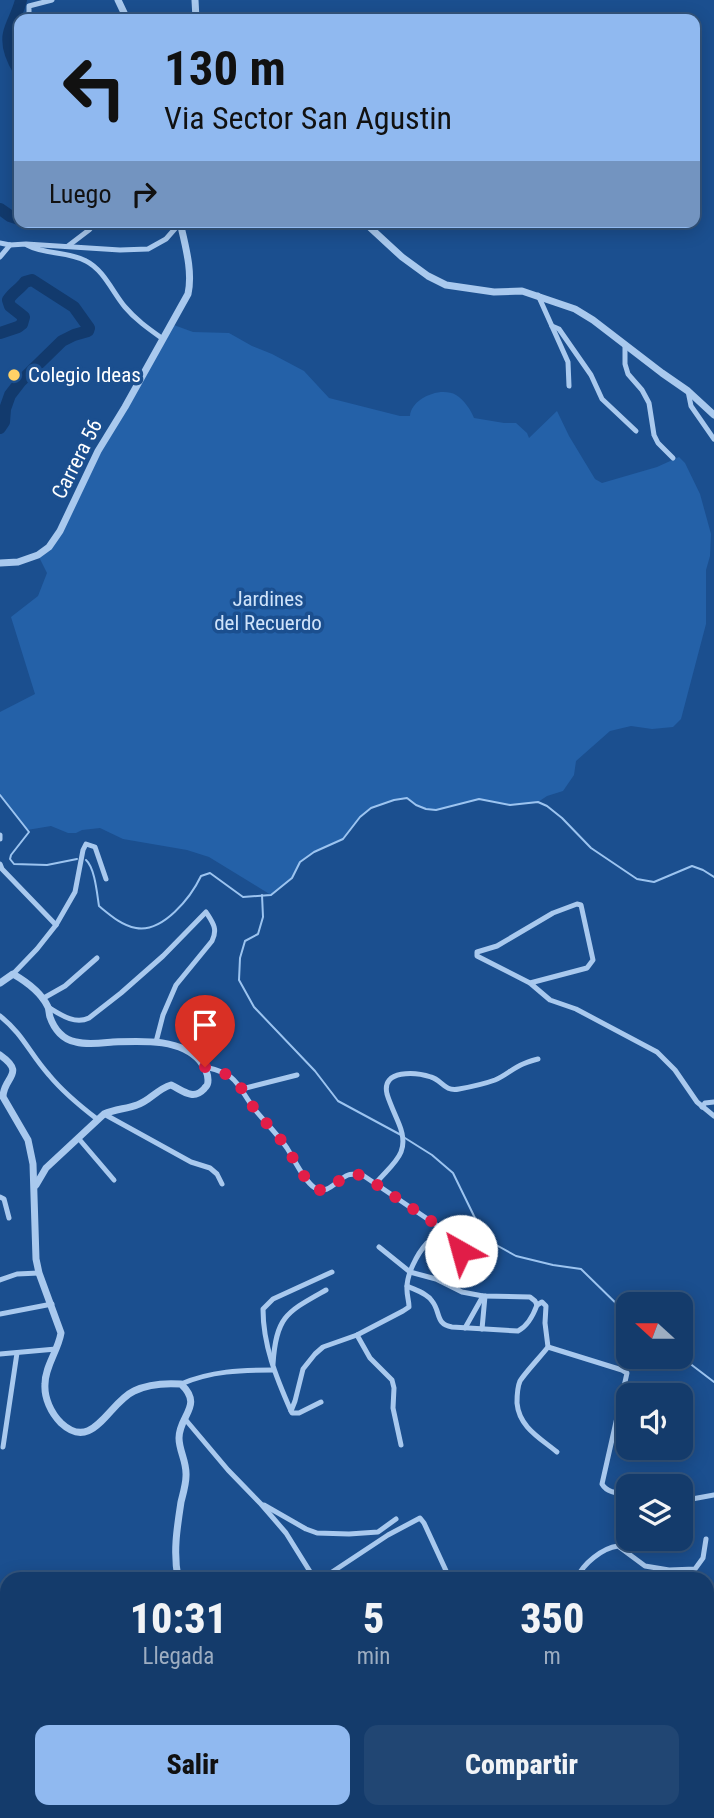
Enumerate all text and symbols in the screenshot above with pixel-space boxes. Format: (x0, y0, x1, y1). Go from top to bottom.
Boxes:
text: 130 m (164, 40, 286, 97)
icon: left (49, 42, 140, 133)
text: Via Sector San Agustin (164, 99, 452, 137)
icon: right (125, 175, 163, 213)
text: Luego (49, 179, 111, 209)
place label: Colegio Ideas (28, 363, 141, 387)
marker: Colegio Ideas (6, 367, 22, 383)
street label: Carrera 56 (47, 415, 107, 503)
park label: Jardines del Recuerdo (214, 587, 322, 635)
pin (175, 995, 235, 1067)
icon: arrive (186, 1006, 224, 1044)
position arrow (424, 1214, 498, 1288)
north arrow (616, 1292, 693, 1368)
map controls (616, 1292, 693, 1551)
button: sound (616, 1383, 693, 1460)
button: layers (616, 1474, 693, 1551)
text: 10:31 (130, 1594, 227, 1643)
text: 5 (363, 1594, 384, 1643)
text: 350 (520, 1594, 584, 1643)
text: Llegada (142, 1643, 214, 1670)
text: min (357, 1643, 390, 1670)
text: m (544, 1643, 561, 1670)
button: Salir (35, 1725, 350, 1805)
button: Compartir (364, 1725, 679, 1805)

